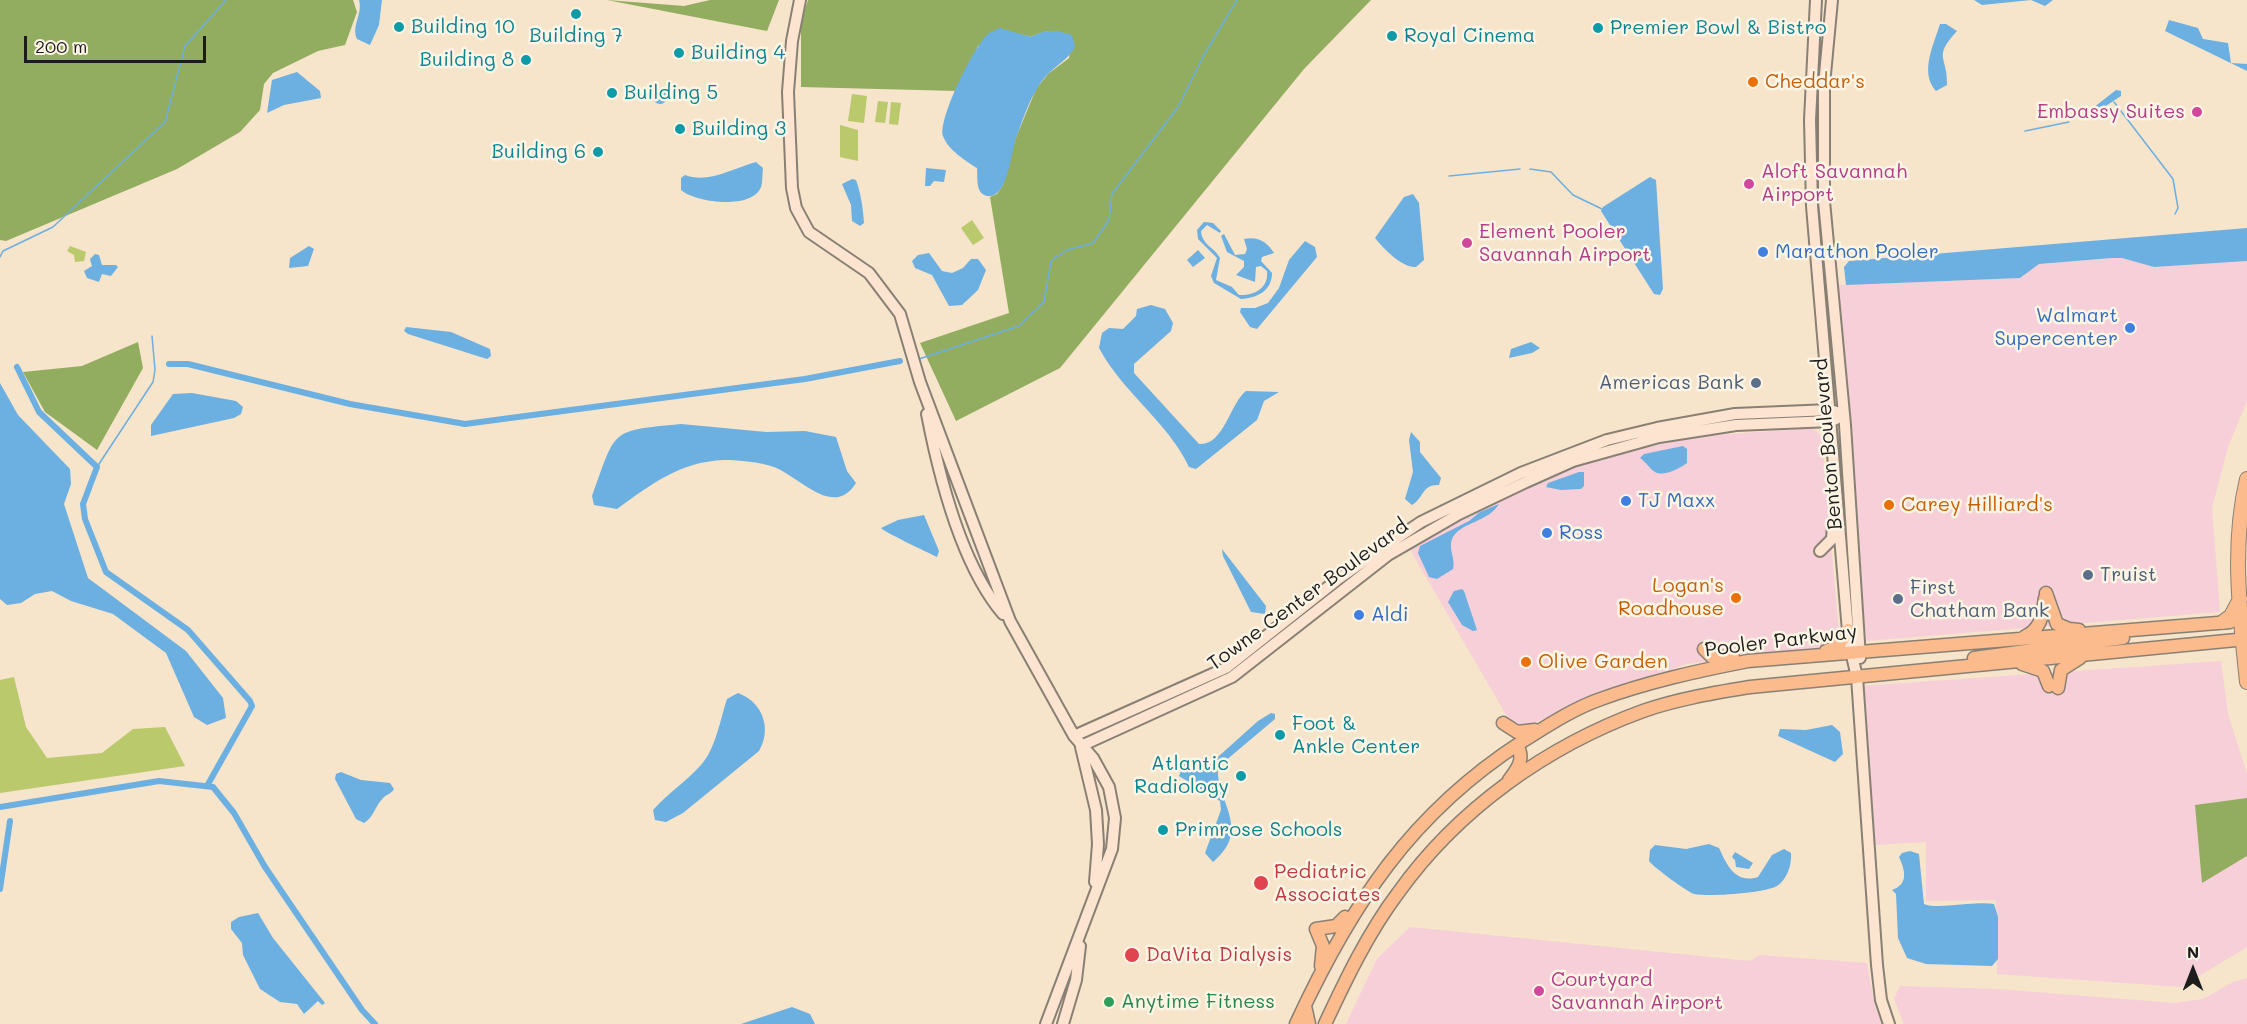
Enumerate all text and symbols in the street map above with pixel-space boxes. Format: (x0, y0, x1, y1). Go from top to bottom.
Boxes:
marker: Building 7 (569, 7, 583, 21)
place label: Building 10 (411, 15, 515, 39)
place label: Premier Bowl & Bistro (1610, 16, 1827, 40)
marker: Building 10 (392, 20, 406, 34)
marker: Premier Bowl & Bistro (1591, 21, 1605, 35)
scale bar (27, 24, 208, 62)
place label: Building 7 (529, 24, 623, 48)
place label: Royal Cinema (1404, 24, 1535, 48)
marker: Royal Cinema (1385, 29, 1399, 43)
text: 200 m (35, 34, 87, 58)
place label: Building 4 (691, 41, 785, 65)
marker: Building 4 (672, 46, 686, 60)
place label: Building 8 (420, 48, 514, 72)
marker: Building 8 (519, 53, 533, 67)
place label: Cheddar's (1765, 70, 1865, 94)
marker: Cheddar's (1746, 75, 1760, 89)
place label: Building 5 (624, 81, 718, 105)
marker: Building 5 (605, 86, 619, 100)
place label: Embassy Suites (2037, 100, 2185, 124)
marker: Embassy Suites (2190, 105, 2204, 119)
place label: Building 3 (692, 117, 786, 141)
marker: Building 3 (673, 122, 687, 136)
place label: Building 6 (492, 140, 586, 164)
marker: Building 6 (591, 145, 605, 159)
place label: Aloft Savannah Airport (1761, 160, 1907, 207)
marker: Aloft Savannah Airport (1742, 177, 1756, 191)
place label: Element Pooler Savannah Airport (1479, 220, 1651, 267)
marker: Element Pooler Savannah Airport (1460, 236, 1474, 250)
place label: Marathon Pooler (1775, 240, 1939, 264)
marker: Marathon Pooler (1756, 245, 1770, 259)
place label: Walmart Supercenter (1995, 304, 2118, 351)
marker: Walmart Supercenter (2123, 321, 2137, 335)
street label: Benton Boulevard (1809, 357, 1847, 531)
place label: Americas Bank (1599, 371, 1744, 395)
marker: Americas Bank (1749, 376, 1763, 390)
place label: TJ Maxx (1638, 489, 1715, 513)
place label: Carey Hilliard's (1901, 493, 2053, 517)
marker: TJ Maxx (1619, 494, 1633, 508)
marker: Carey Hilliard's (1882, 498, 1896, 512)
street label: Towne Center Boulevard (1203, 514, 1413, 676)
place label: Ross (1559, 521, 1603, 545)
marker: Ross (1540, 526, 1554, 540)
place label: Truist (2100, 563, 2157, 587)
marker: Truist (2081, 568, 2095, 582)
place label: Logan's Roadhouse (1618, 574, 1724, 621)
place label: First Chatham Bank (1910, 576, 2049, 623)
marker: Logan's Roadhouse (1729, 591, 1743, 605)
marker: First Chatham Bank (1891, 592, 1905, 606)
place label: Aldi (1371, 603, 1409, 627)
marker: Aldi (1352, 608, 1366, 622)
street label: Pooler Parkway (1703, 620, 1859, 662)
place label: Olive Garden (1538, 650, 1668, 674)
marker: Olive Garden (1519, 655, 1533, 669)
place label: Foot & Ankle Center (1292, 712, 1420, 759)
marker: Foot & Ankle Center (1273, 728, 1287, 742)
place label: Atlantic Radiology (1134, 752, 1229, 799)
marker: Atlantic Radiology (1234, 769, 1248, 783)
place label: Primrose Schools (1175, 818, 1342, 842)
marker: Primrose Schools (1156, 823, 1170, 837)
place label: Pediatric Associates (1274, 860, 1380, 907)
marker: Pediatric Associates (1252, 874, 1270, 892)
north arrow (2163, 940, 2223, 1000)
text: N (2187, 941, 2199, 962)
place label: DaVita Dialysis (1146, 943, 1292, 967)
marker: DaVita Dialysis (1123, 946, 1141, 964)
place label: Courtyard Savannah Airport (1551, 968, 1723, 1015)
marker: Courtyard Savannah Airport (1532, 984, 1546, 998)
place label: Anytime Fitness (1121, 990, 1275, 1014)
marker: Anytime Fitness (1102, 995, 1116, 1009)

